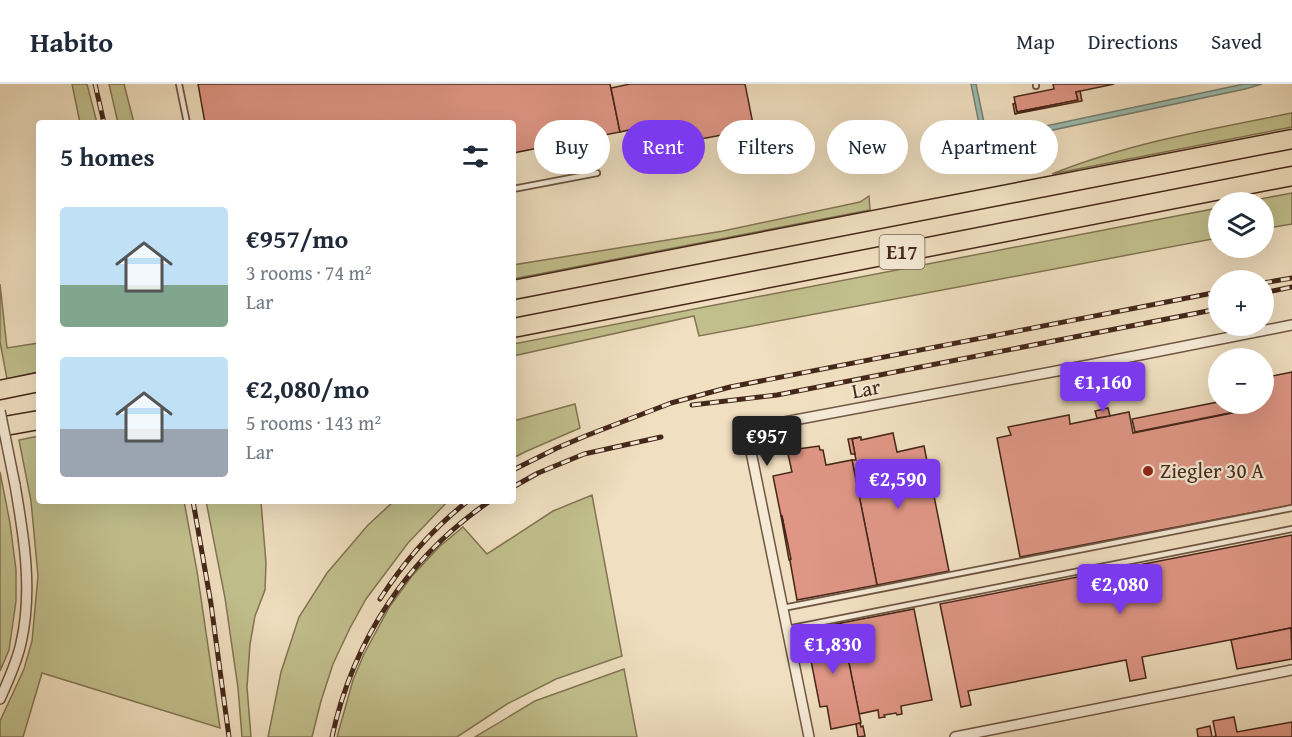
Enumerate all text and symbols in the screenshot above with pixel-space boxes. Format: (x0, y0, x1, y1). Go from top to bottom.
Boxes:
text: Habito (30, 21, 113, 62)
text: Map (1016, 26, 1055, 57)
text: Directions (1088, 26, 1178, 57)
text: Saved (1211, 26, 1262, 57)
chip: Buy (534, 120, 610, 174)
chip: Rent (622, 120, 705, 174)
chip: Filters (717, 120, 815, 174)
chip: New (827, 120, 908, 174)
chip: Apartment (920, 120, 1058, 174)
text: 5 homes (60, 137, 155, 176)
icon: filters (459, 140, 492, 173)
map controls (1208, 192, 1274, 414)
button: layers (1208, 192, 1274, 258)
text: €957/mo (246, 219, 348, 258)
icon: home (108, 231, 180, 303)
road number: E17 (880, 235, 924, 269)
text: 3 rooms · 74 m² (246, 258, 372, 287)
button: + (1208, 270, 1274, 336)
text: Lar (246, 287, 273, 316)
button: − (1208, 348, 1274, 414)
pin: €1,160 (1054, 362, 1152, 413)
text: €1,160 (1074, 367, 1132, 396)
text: €2,080/mo (246, 369, 369, 408)
street label: Lar (849, 370, 883, 406)
icon: home (108, 381, 180, 453)
text: 5 rooms · 143 m² (246, 408, 381, 437)
pin: €957 (731, 416, 803, 467)
text: €957 (746, 421, 788, 450)
text: Lar (246, 437, 273, 466)
place label: Ziegler 30 A (1160, 455, 1264, 486)
pin: €2,590 (849, 459, 947, 510)
text: €2,590 (869, 464, 927, 493)
marker: Ziegler 30 A (1141, 464, 1155, 478)
pin: €2,080 (1071, 564, 1169, 615)
text: €2,080 (1091, 569, 1149, 598)
pin: €1,830 (784, 624, 882, 675)
text: €1,830 (804, 629, 862, 658)

